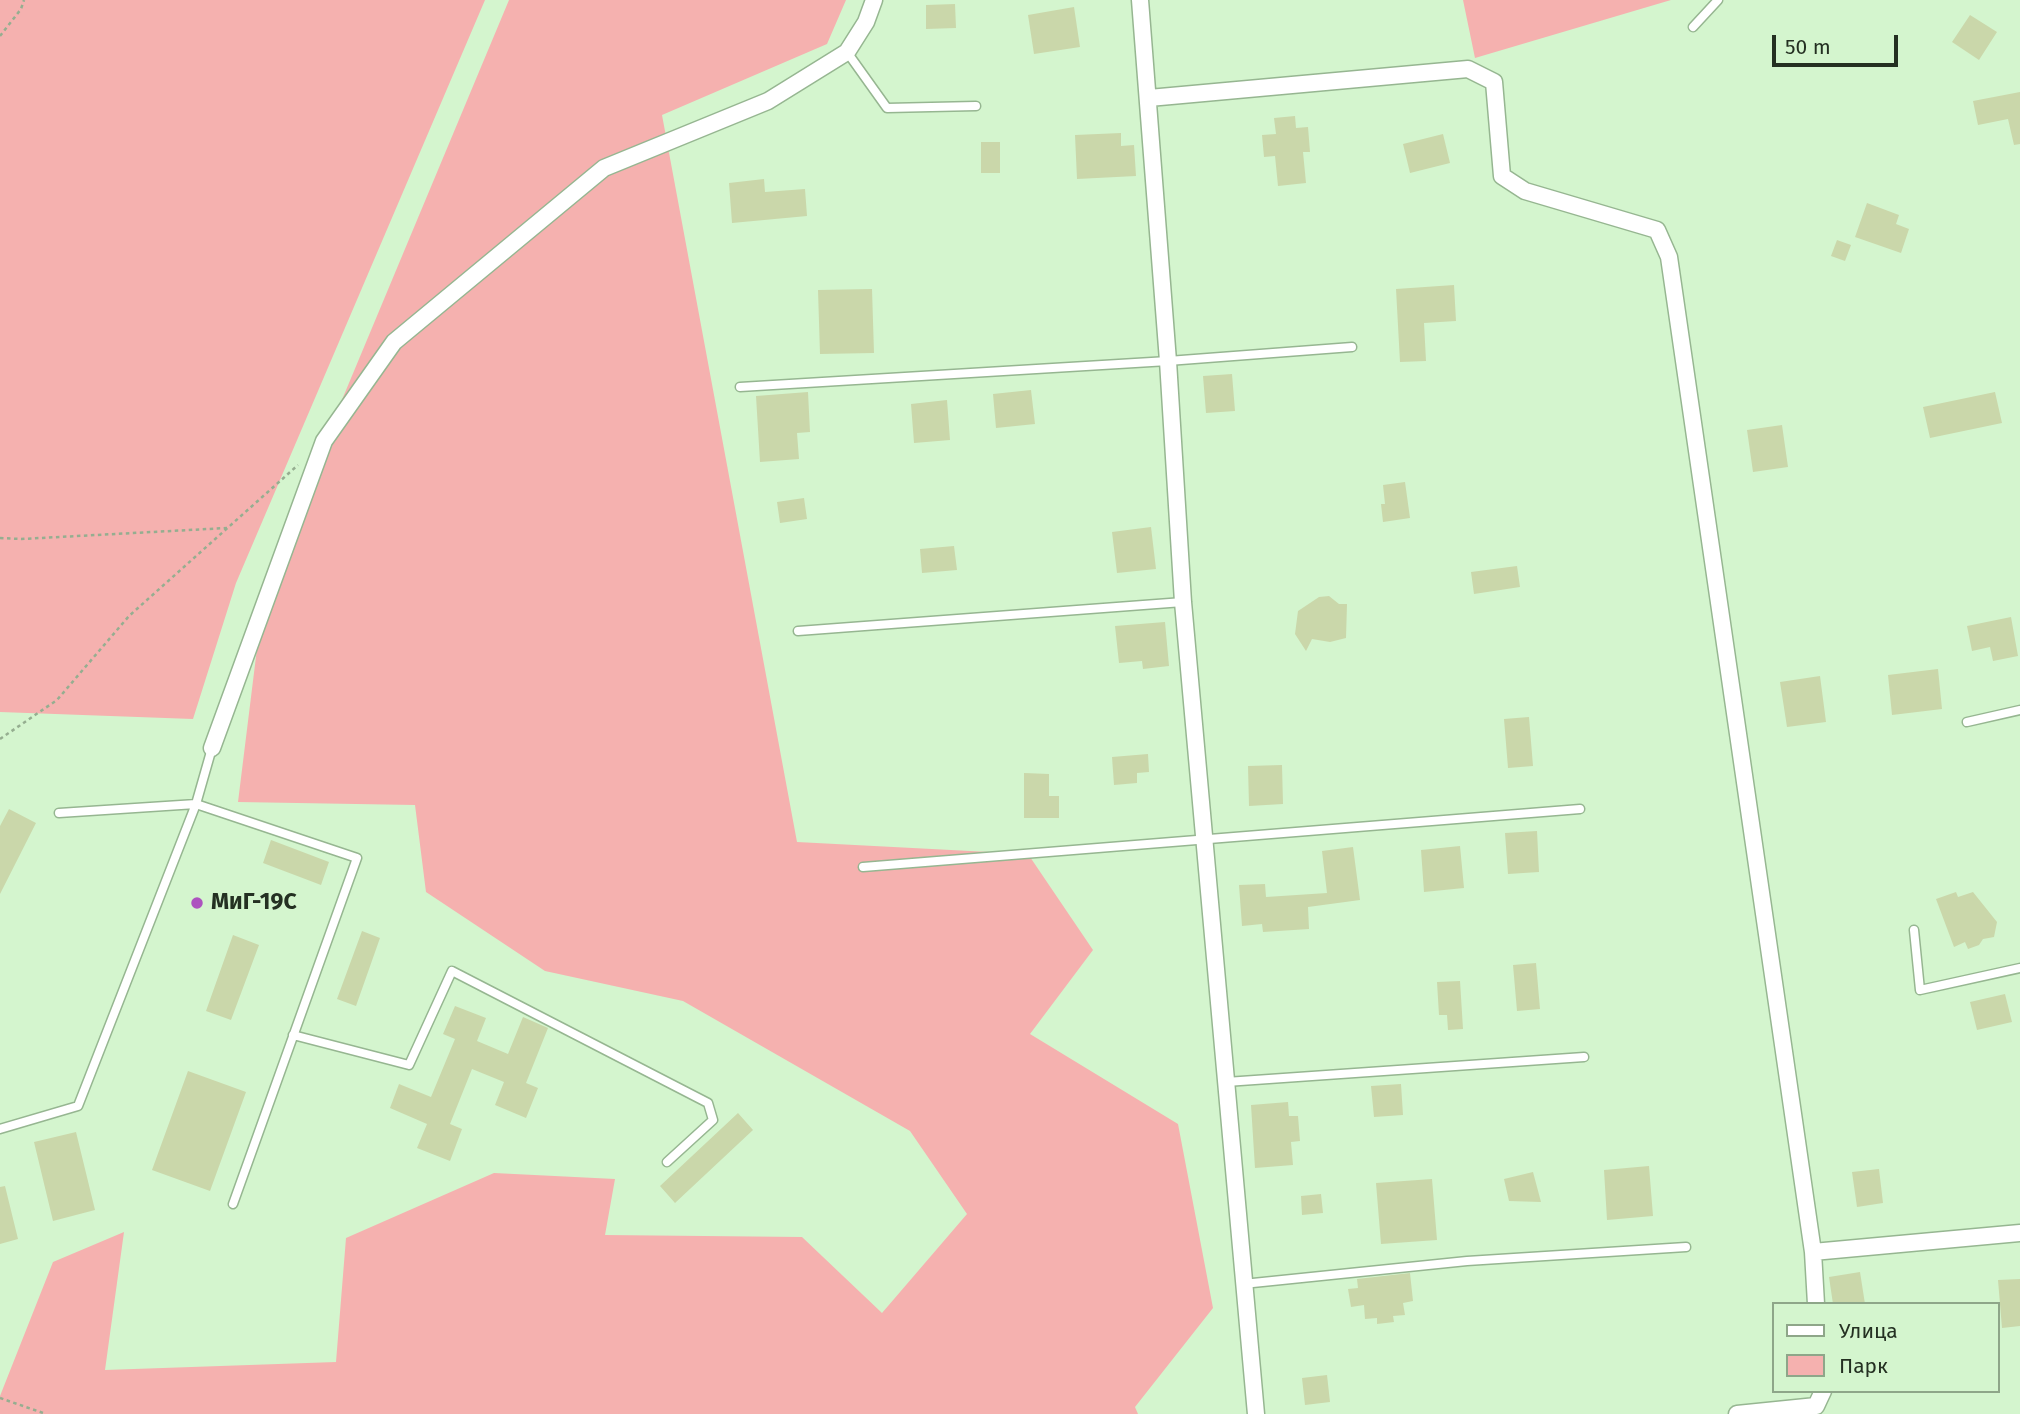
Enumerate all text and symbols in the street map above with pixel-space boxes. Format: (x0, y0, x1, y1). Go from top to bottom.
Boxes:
scale bar (1775, 21, 1901, 65)
text: 50 m (1785, 34, 1831, 60)
place label: МиГ-19С (211, 889, 297, 917)
marker: МиГ-19С (189, 895, 205, 911)
legend (1772, 1302, 1999, 1393)
text: Улица (1839, 1318, 1898, 1344)
text: Парк (1839, 1353, 1888, 1379)

